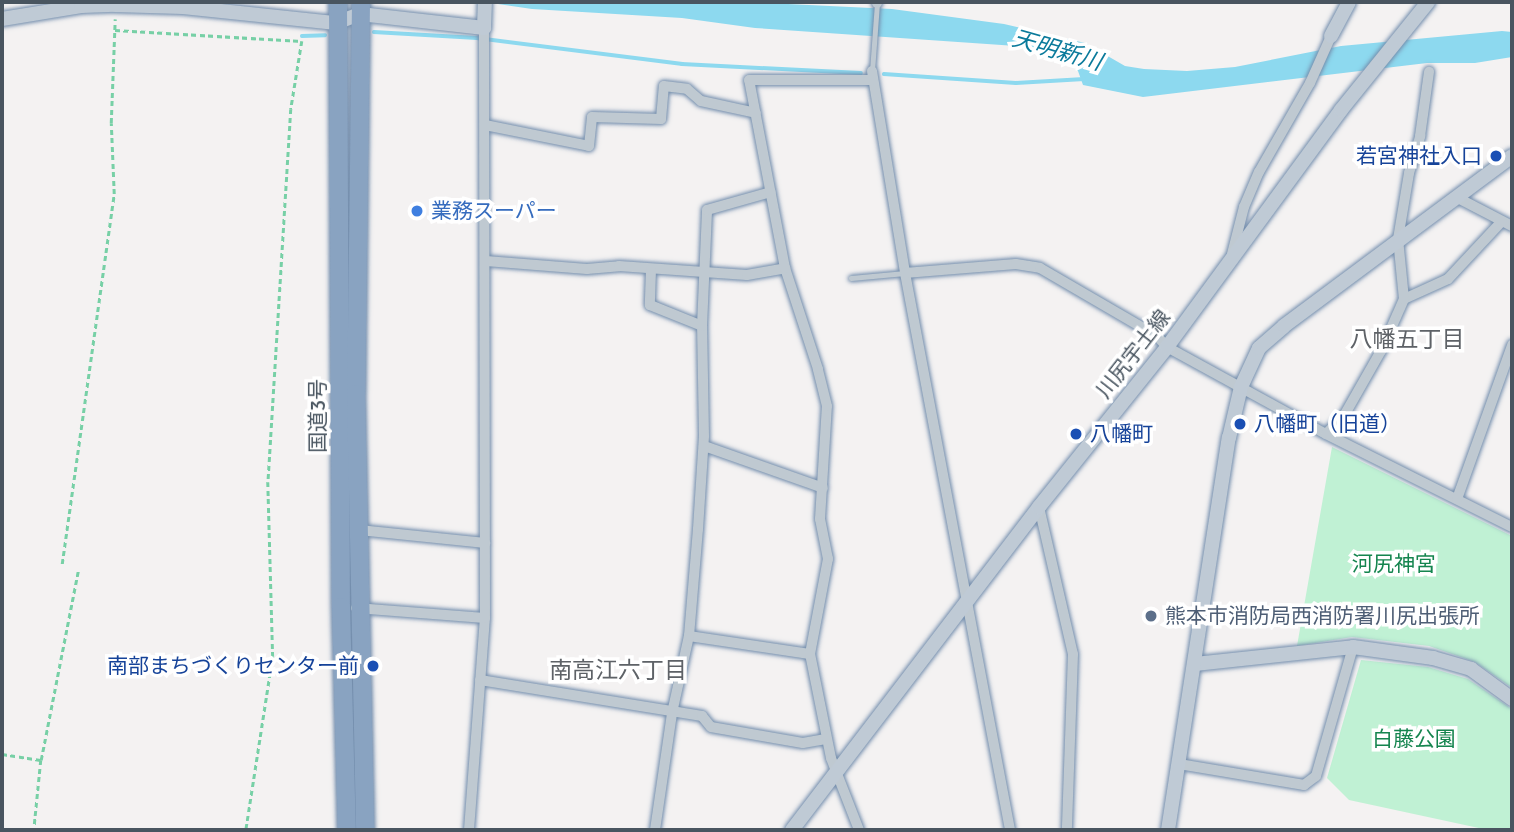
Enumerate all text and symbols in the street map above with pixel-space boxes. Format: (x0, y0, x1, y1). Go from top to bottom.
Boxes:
water label: 天明新川 (1009, 25, 1105, 77)
place label: 若宮神社入口 (1356, 143, 1482, 169)
marker: 若宮神社入口 (1488, 148, 1504, 164)
place label: 業務スーパー (431, 198, 557, 224)
marker: 業務スーパー (409, 203, 425, 219)
street label: 川尻宇土線 (1091, 305, 1175, 403)
district label: 八幡五丁目 (1350, 326, 1464, 354)
street label: 国道3号 (305, 379, 331, 453)
place label: 八幡町（旧道） (1254, 411, 1401, 437)
marker: 八幡町（旧道） (1232, 416, 1248, 432)
place label: 八幡町 (1090, 421, 1153, 447)
marker: 八幡町 (1068, 426, 1084, 442)
park label: 河尻神宮 (1352, 551, 1436, 577)
place label: 熊本市消防局西消防署川尻出張所 (1165, 603, 1480, 629)
marker: 熊本市消防局西消防署川尻出張所 (1143, 608, 1159, 624)
place label: 南部まちづくりセンター前 (107, 653, 359, 679)
district label: 南高江六丁目 (549, 657, 687, 685)
marker: 南部まちづくりセンター前 (365, 658, 381, 674)
park label: 白藤公園 (1372, 726, 1456, 752)

